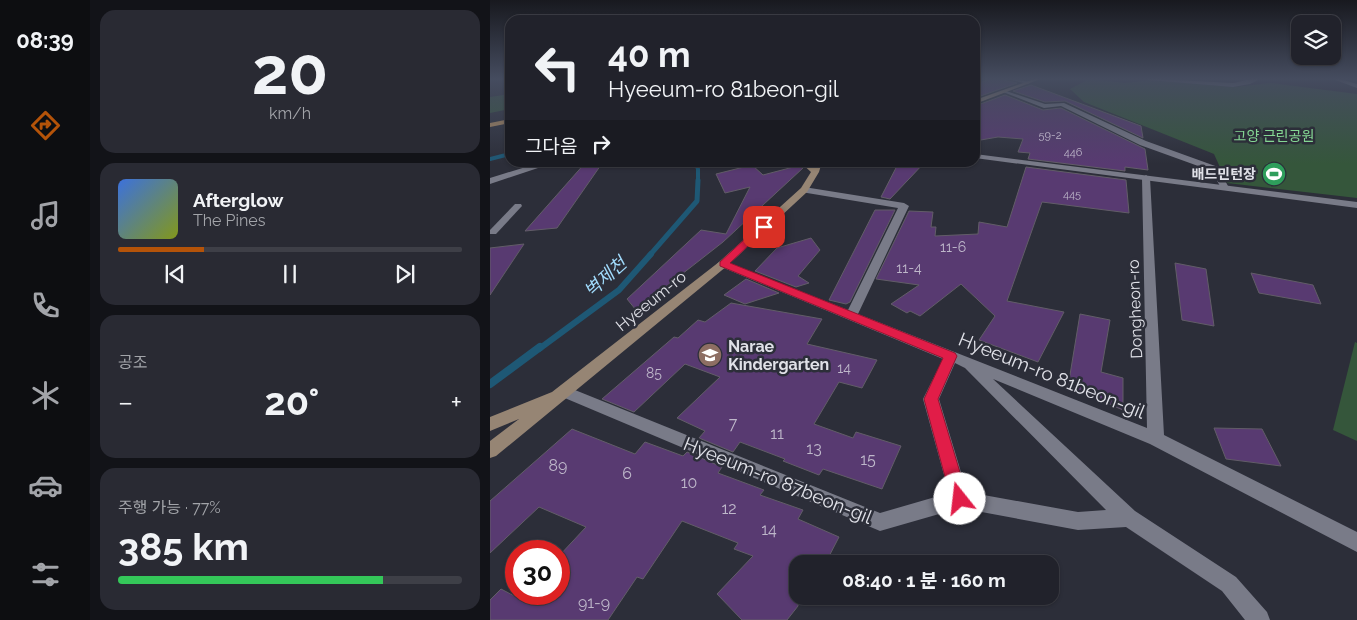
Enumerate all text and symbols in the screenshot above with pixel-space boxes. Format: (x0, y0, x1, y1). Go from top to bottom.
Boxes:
map controls (1291, 15, 1341, 65)
button: layers (1291, 15, 1341, 65)
text: 08:39 (16, 27, 74, 53)
text: 20 (252, 33, 328, 109)
text: 40 m (608, 34, 690, 75)
icon: left (525, 35, 590, 100)
text: Hyeeum-ro 81beon-gil (608, 76, 839, 102)
text: km/h (269, 104, 311, 123)
icon: directions (28, 108, 63, 143)
park label: 고양 근린공원 (1234, 128, 1314, 144)
house number: 59-2 (1039, 129, 1062, 142)
icon: right (587, 130, 615, 158)
text: 그다음 (525, 135, 577, 157)
house number: 446 (1064, 146, 1083, 159)
sports icon: 배드민턴장 (1261, 161, 1287, 187)
place label: 배드민턴장 (1192, 166, 1256, 182)
house number: 445 (1063, 188, 1081, 201)
text: Afterglow (193, 189, 283, 211)
icon: music (28, 198, 63, 233)
pin (743, 206, 785, 248)
text: The Pines (193, 211, 265, 230)
icon: arrive (750, 213, 778, 241)
house number: 11-6 (940, 239, 966, 255)
water label: 벽제천 (580, 251, 632, 301)
street label: Dongheon-ro (1124, 259, 1146, 359)
icon: previous (161, 260, 189, 288)
icon: pause (276, 260, 304, 288)
icon: next (391, 260, 419, 288)
house number: 11-4 (896, 260, 922, 276)
street label: Hyeeum-ro (612, 267, 690, 335)
icon: phone (28, 288, 63, 323)
street label: Hyeeum-ro 81beon-gil (955, 327, 1149, 423)
place label: Narae Kindergarten (728, 337, 829, 374)
school or university icon: Narae Kindergarten (697, 342, 723, 368)
text: 공조 (118, 353, 147, 372)
house number: 14 (837, 360, 851, 376)
house number: 85 (646, 365, 662, 381)
icon: climate (28, 378, 63, 413)
text: 20° (264, 379, 319, 424)
text: − (118, 386, 133, 419)
text: + (450, 386, 462, 419)
house number: 7 (729, 414, 738, 433)
house number: 11 (770, 424, 784, 443)
street label: Hyeeum-ro 87beon-gil (681, 432, 876, 528)
house number: 13 (806, 439, 822, 458)
house number: 15 (860, 450, 876, 469)
house number: 89 (549, 456, 567, 475)
house number: 6 (622, 464, 632, 483)
icon: car (28, 468, 63, 503)
position arrow (933, 472, 985, 524)
house number: 10 (681, 473, 697, 492)
text: 주행 가능 · 77% (118, 498, 221, 517)
house number: 12 (721, 499, 737, 518)
house number: 14 (761, 520, 777, 539)
text: 385 km (118, 524, 249, 569)
speed limit sign: 30 (505, 540, 570, 605)
icon: filters (28, 557, 63, 592)
text: 08:40 · 1 분 · 160 m (842, 569, 1006, 591)
house number: 91-9 (578, 593, 610, 612)

